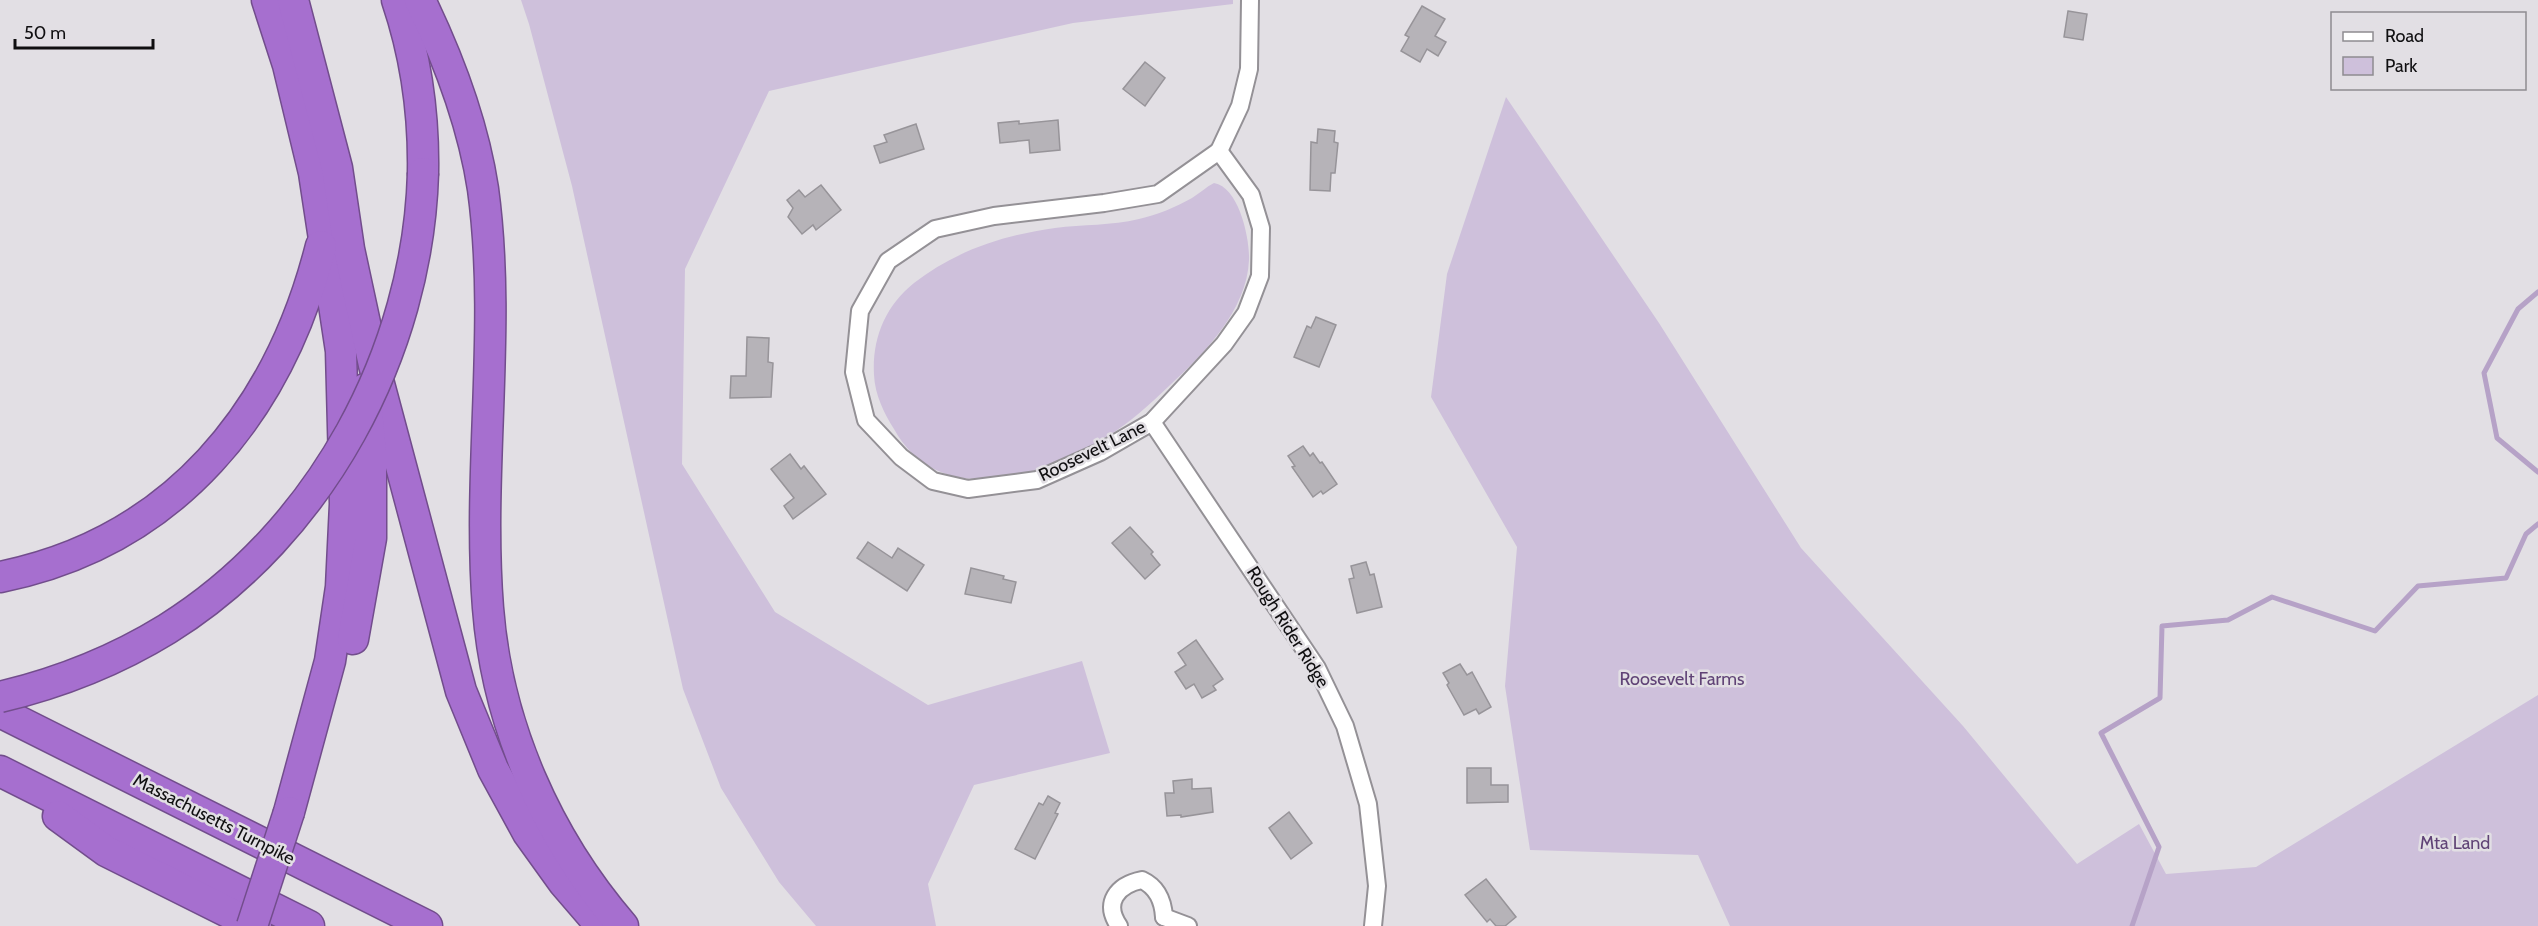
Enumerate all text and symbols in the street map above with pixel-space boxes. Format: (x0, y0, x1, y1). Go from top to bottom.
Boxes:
scale bar (15, 12, 153, 50)
legend (2331, 12, 2526, 90)
text: 50 m (24, 22, 66, 44)
text: Road (2385, 25, 2424, 47)
text: Park (2385, 55, 2418, 77)
street label: Roosevelt Lane (1035, 416, 1149, 486)
street label: Rough Rider Ridge (1242, 562, 1334, 692)
park label: Roosevelt Farms (1619, 668, 1745, 690)
street label: Massachusetts Turnpike (130, 769, 298, 869)
park label: Mta Land (2420, 832, 2490, 854)

